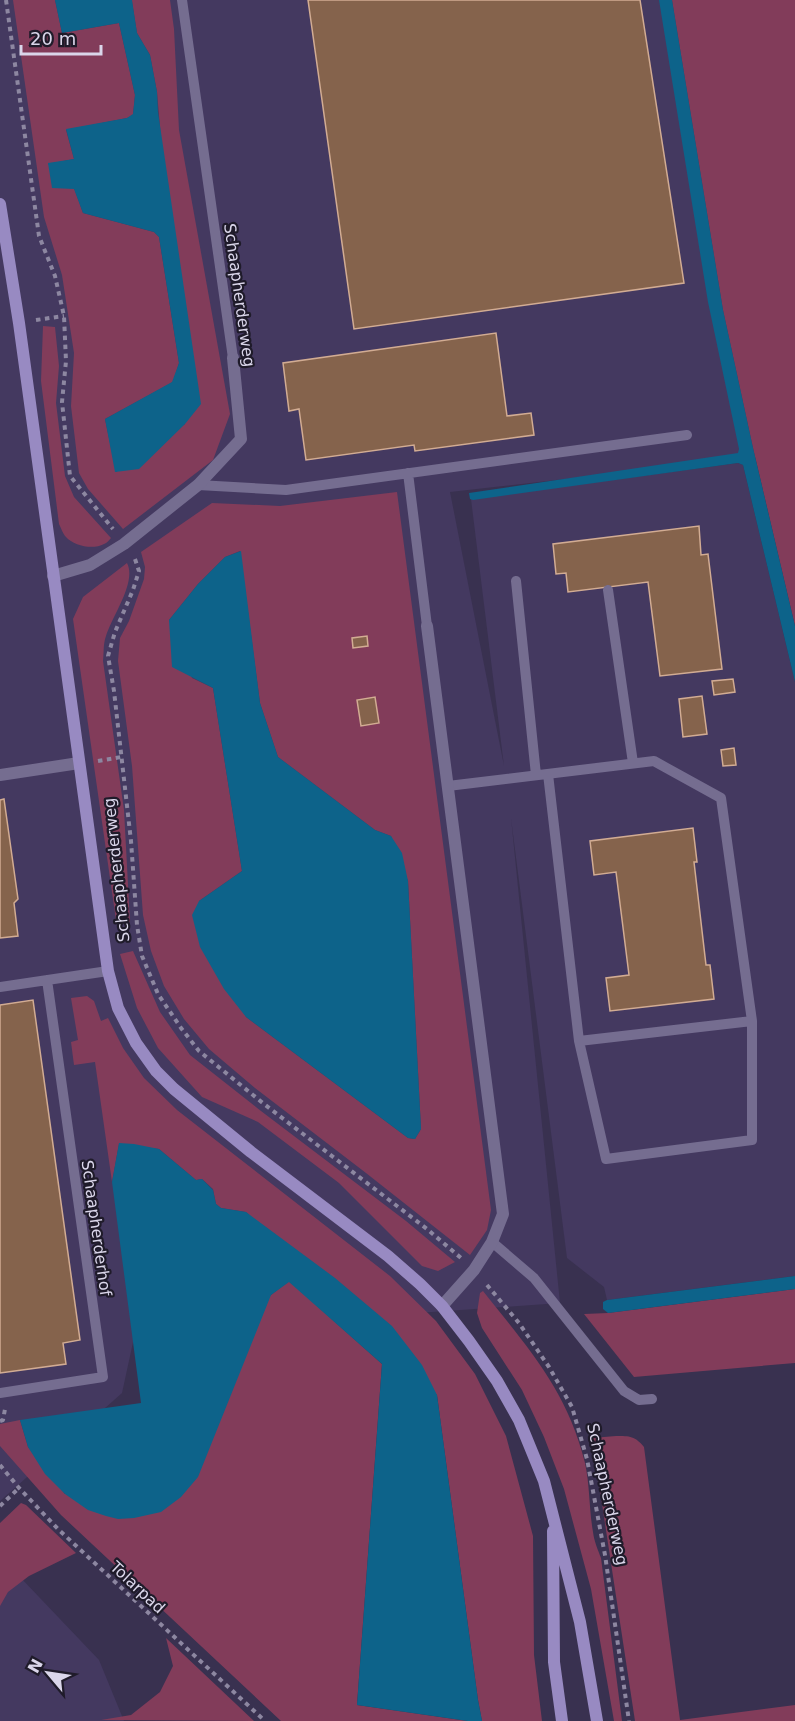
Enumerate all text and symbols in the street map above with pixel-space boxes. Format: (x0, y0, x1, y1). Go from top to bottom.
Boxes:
scale bar (21, 18, 100, 56)
text: 20 m (30, 28, 76, 49)
street label: Schaapherderweg (220, 222, 259, 368)
street label: Schaapherderweg (99, 797, 134, 943)
street label: Schaapherderhof (78, 1159, 115, 1298)
street label: Schaapherderweg (583, 1421, 632, 1567)
street label: Tolarpad (106, 1557, 169, 1617)
north arrow (18, 1643, 78, 1703)
text: N (24, 1656, 47, 1676)

